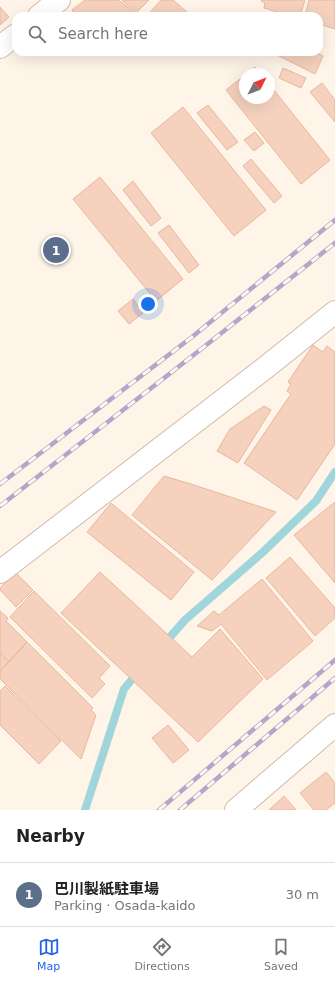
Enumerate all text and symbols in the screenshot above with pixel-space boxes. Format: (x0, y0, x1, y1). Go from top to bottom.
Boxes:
search box (12, 12, 323, 56)
icon: search (26, 23, 48, 45)
text: Search here (58, 25, 148, 43)
north arrow (239, 68, 275, 104)
pin: 1 (43, 235, 69, 265)
your location (138, 294, 158, 314)
text: Nearby (16, 826, 85, 846)
text: 巴川製紙駐車場 (54, 880, 159, 898)
text: 1 (24, 887, 34, 902)
text: 30 m (286, 887, 319, 902)
text: Parking · Osada-kaido (54, 898, 196, 913)
tab: Map (37, 936, 60, 973)
tab: Directions (134, 936, 190, 973)
tab: Saved (264, 936, 298, 973)

